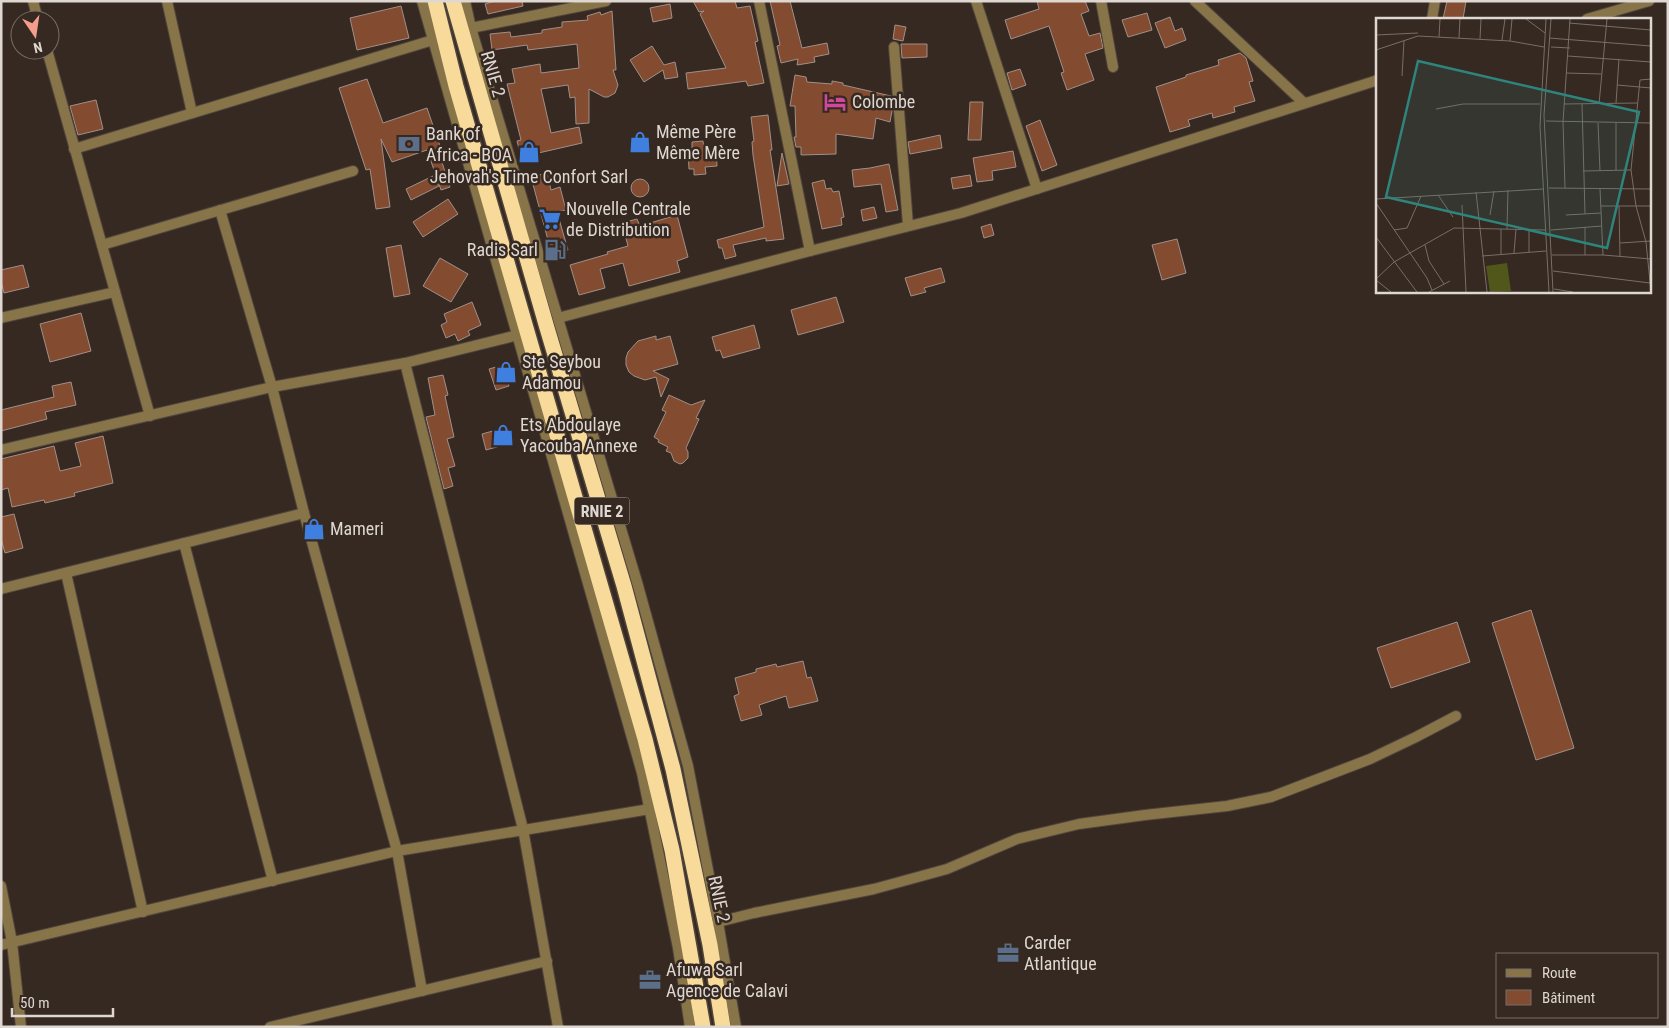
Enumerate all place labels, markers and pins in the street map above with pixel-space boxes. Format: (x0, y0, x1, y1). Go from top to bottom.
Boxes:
hotel icon: Colombe (822, 89, 848, 115)
place label: Colombe (852, 91, 915, 112)
place label: Même Père Même Mère (656, 121, 740, 163)
place label: Bank of Africa - BOA (426, 123, 513, 165)
shop icon: Même Père Même Mère (627, 129, 653, 155)
bank icon: Bank of Africa - BOA (396, 131, 422, 157)
shop icon: Jehovah's Time Confort Sarl (516, 139, 542, 165)
place label: Jehovah's Time Confort Sarl (430, 166, 628, 187)
place label: Nouvelle Centrale de Distribution (566, 198, 691, 240)
supermarket icon: Nouvelle Centrale de Distribution (537, 206, 563, 232)
fuel station icon: Radis Sarl (542, 237, 568, 263)
place label: Radis Sarl (467, 239, 538, 260)
place label: Ste Seybou Adamou (522, 351, 601, 393)
shop icon: Ste Seybou Adamou (493, 359, 519, 385)
place label: Ets Abdoulaye Yacouba Annexe (520, 414, 638, 456)
shop icon: Ets Abdoulaye Yacouba Annexe (490, 422, 516, 448)
shop icon: Mameri (301, 516, 327, 542)
place label: Mameri (330, 518, 384, 539)
place label: Carder Atlantique (1024, 932, 1097, 974)
office icon: Carder Atlantique (995, 940, 1021, 966)
place label: Afuwa Sarl Agence de Calavi (666, 959, 788, 1001)
office icon: Afuwa Sarl Agence de Calavi (637, 967, 663, 993)

